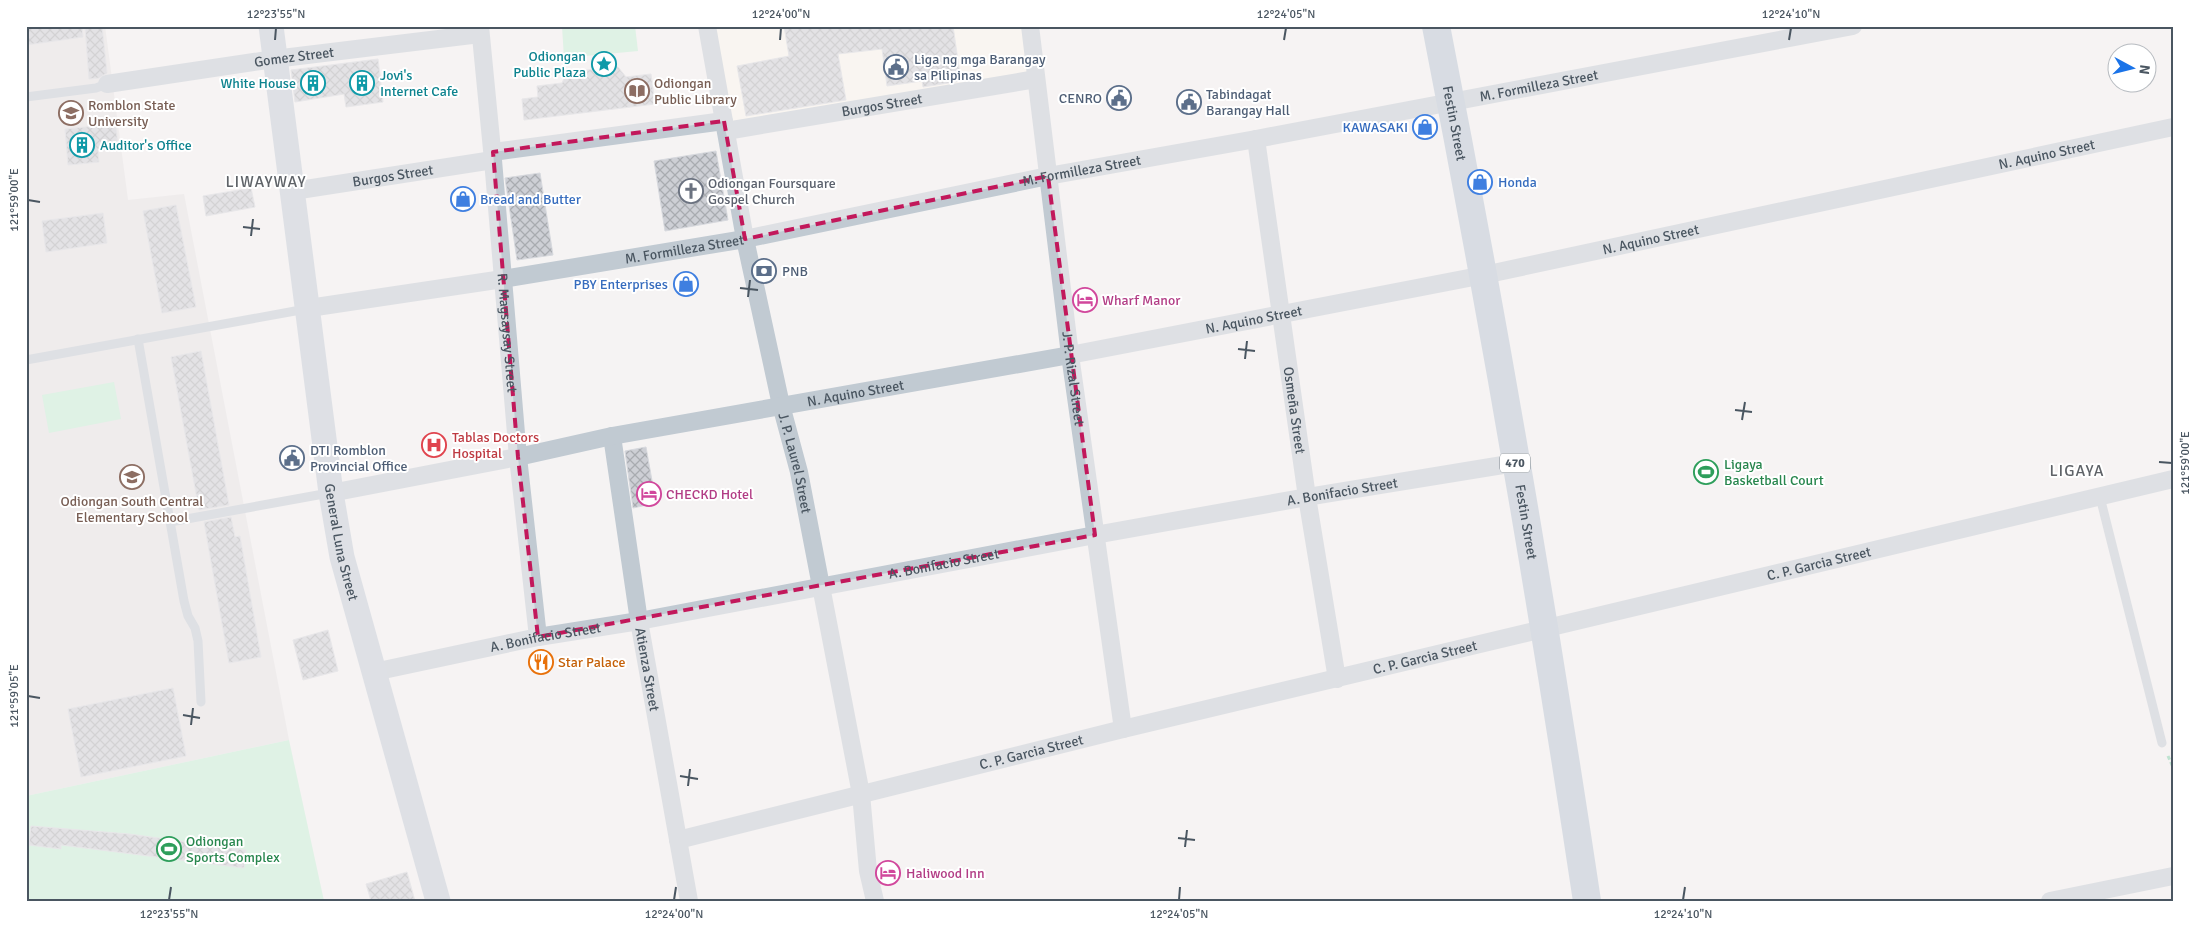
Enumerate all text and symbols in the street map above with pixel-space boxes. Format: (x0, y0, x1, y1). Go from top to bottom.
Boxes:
text: 12°23'55"N (247, 7, 305, 22)
text: 12°24'00"N (752, 7, 810, 22)
text: 12°24'05"N (1257, 7, 1315, 22)
text: 12°24'10"N (1762, 7, 1820, 22)
north arrow (2106, 42, 2156, 92)
street label: Gomez Street (253, 43, 335, 70)
place label: Odiongan Public Plaza (513, 48, 586, 81)
place icon: Odiongan Public Plaza (591, 51, 617, 77)
place label: Liga ng mga Barangay sa Pilipinas (914, 51, 1046, 84)
public building icon: Liga ng mga Barangay sa Pilipinas (883, 54, 909, 80)
text: N (2135, 64, 2153, 75)
street label: M. Formilleza Street (1478, 66, 1600, 105)
place label: Jovi's Internet Cafe (380, 67, 458, 100)
building icon: White House (300, 70, 326, 96)
building icon: Jovi's Internet Cafe (349, 70, 375, 96)
place label: White House (220, 75, 296, 92)
place label: Odiongan Public Library (654, 75, 737, 108)
library icon: Odiongan Public Library (624, 78, 650, 104)
street label: Festin Street (1439, 84, 1470, 162)
public building icon: CENRO (1106, 85, 1132, 111)
place label: Tabindagat Barangay Hall (1206, 86, 1290, 119)
public building icon: Tabindagat Barangay Hall (1176, 89, 1202, 115)
street label: Burgos Street (840, 90, 924, 120)
place label: CENRO (1059, 90, 1102, 107)
place label: Romblon State University (88, 97, 175, 130)
school or university icon: Romblon State University (58, 100, 84, 126)
shop icon: KAWASAKI (1412, 114, 1438, 140)
place label: KAWASAKI (1343, 119, 1408, 136)
building icon: Auditor's Office (69, 132, 95, 158)
street label: N. Aquino Street (1997, 136, 2096, 173)
place label: Auditor's Office (100, 137, 192, 154)
street label: M. Formilleza Street (1021, 151, 1142, 190)
street label: Burgos Street (351, 161, 435, 190)
text: 121°59'00"E (7, 168, 22, 232)
shop icon: Honda (1467, 169, 1493, 195)
district label: LIWAYWAY (225, 172, 307, 192)
place label: Honda (1498, 174, 1537, 191)
place label: Odiongan Foursquare Gospel Church (708, 175, 836, 208)
church icon: Odiongan Foursquare Gospel Church (678, 178, 704, 204)
shop icon: Bread and Butter (450, 186, 476, 212)
place label: Bread and Butter (480, 191, 582, 208)
street label: N. Aquino Street (1601, 221, 1701, 258)
street label: M. Formilleza Street (624, 231, 745, 267)
bank icon: PNB (751, 258, 777, 284)
place label: PNB (782, 263, 808, 280)
shop icon: PBY Enterprises (673, 271, 699, 297)
street label: R. Magsaysay Street (494, 272, 521, 393)
place label: PBY Enterprises (573, 276, 668, 293)
hotel icon: Wharf Manor (1072, 287, 1098, 313)
place label: Wharf Manor (1102, 292, 1181, 309)
street label: N. Aquino Street (1204, 302, 1304, 337)
street label: J. P. Rizal Street (1059, 330, 1088, 427)
street label: Osmeña Street (1280, 366, 1309, 455)
street label: N. Aquino Street (806, 376, 905, 410)
street label: J. P. Laurel Street (775, 411, 815, 515)
place label: Tablas Doctors Hospital (452, 429, 539, 462)
text: 121°59'00"E (2178, 431, 2193, 495)
hospital icon: Tablas Doctors Hospital (421, 432, 447, 458)
place label: DTI Romblon Provincial Office (310, 442, 407, 475)
public building icon: DTI Romblon Provincial Office (279, 445, 305, 471)
road number: 470 (1500, 453, 1530, 472)
place label: Ligaya Basketball Court (1724, 456, 1824, 489)
sports icon: Ligaya Basketball Court (1693, 459, 1719, 485)
district label: LIGAYA (2049, 461, 2105, 481)
school or university icon: Odiongan South Central Elementary School (119, 464, 145, 490)
street label: A. Bonifacio Street (1285, 474, 1399, 509)
hotel icon: CHECKD Hotel (636, 481, 662, 507)
street label: General Luna Street (321, 483, 362, 602)
street label: Festin Street (1512, 483, 1541, 561)
place label: CHECKD Hotel (666, 486, 753, 503)
place label: Odiongan South Central Elementary School (61, 493, 203, 526)
street label: C. P. Garcia Street (1765, 543, 1873, 584)
street label: A. Bonifacio Street (887, 545, 1000, 582)
street label: A. Bonifacio Street (489, 619, 602, 655)
street label: Atienza Street (632, 626, 663, 713)
street label: C. P. Garcia Street (1371, 637, 1479, 678)
restaurant icon: Star Palace (528, 649, 554, 675)
place label: Star Palace (558, 654, 625, 671)
text: 121°59'05"E (7, 664, 22, 728)
street label: C. P. Garcia Street (978, 731, 1085, 773)
place label: Odiongan Sports Complex (186, 833, 280, 866)
sports icon: Odiongan Sports Complex (156, 836, 182, 862)
hotel icon: Haliwood Inn (875, 860, 901, 886)
place label: Haliwood Inn (906, 865, 985, 882)
text: 12°23'55"N (140, 907, 198, 922)
text: 12°24'00"N (645, 907, 703, 922)
text: 12°24'05"N (1150, 907, 1208, 922)
text: 12°24'10"N (1654, 907, 1712, 922)

